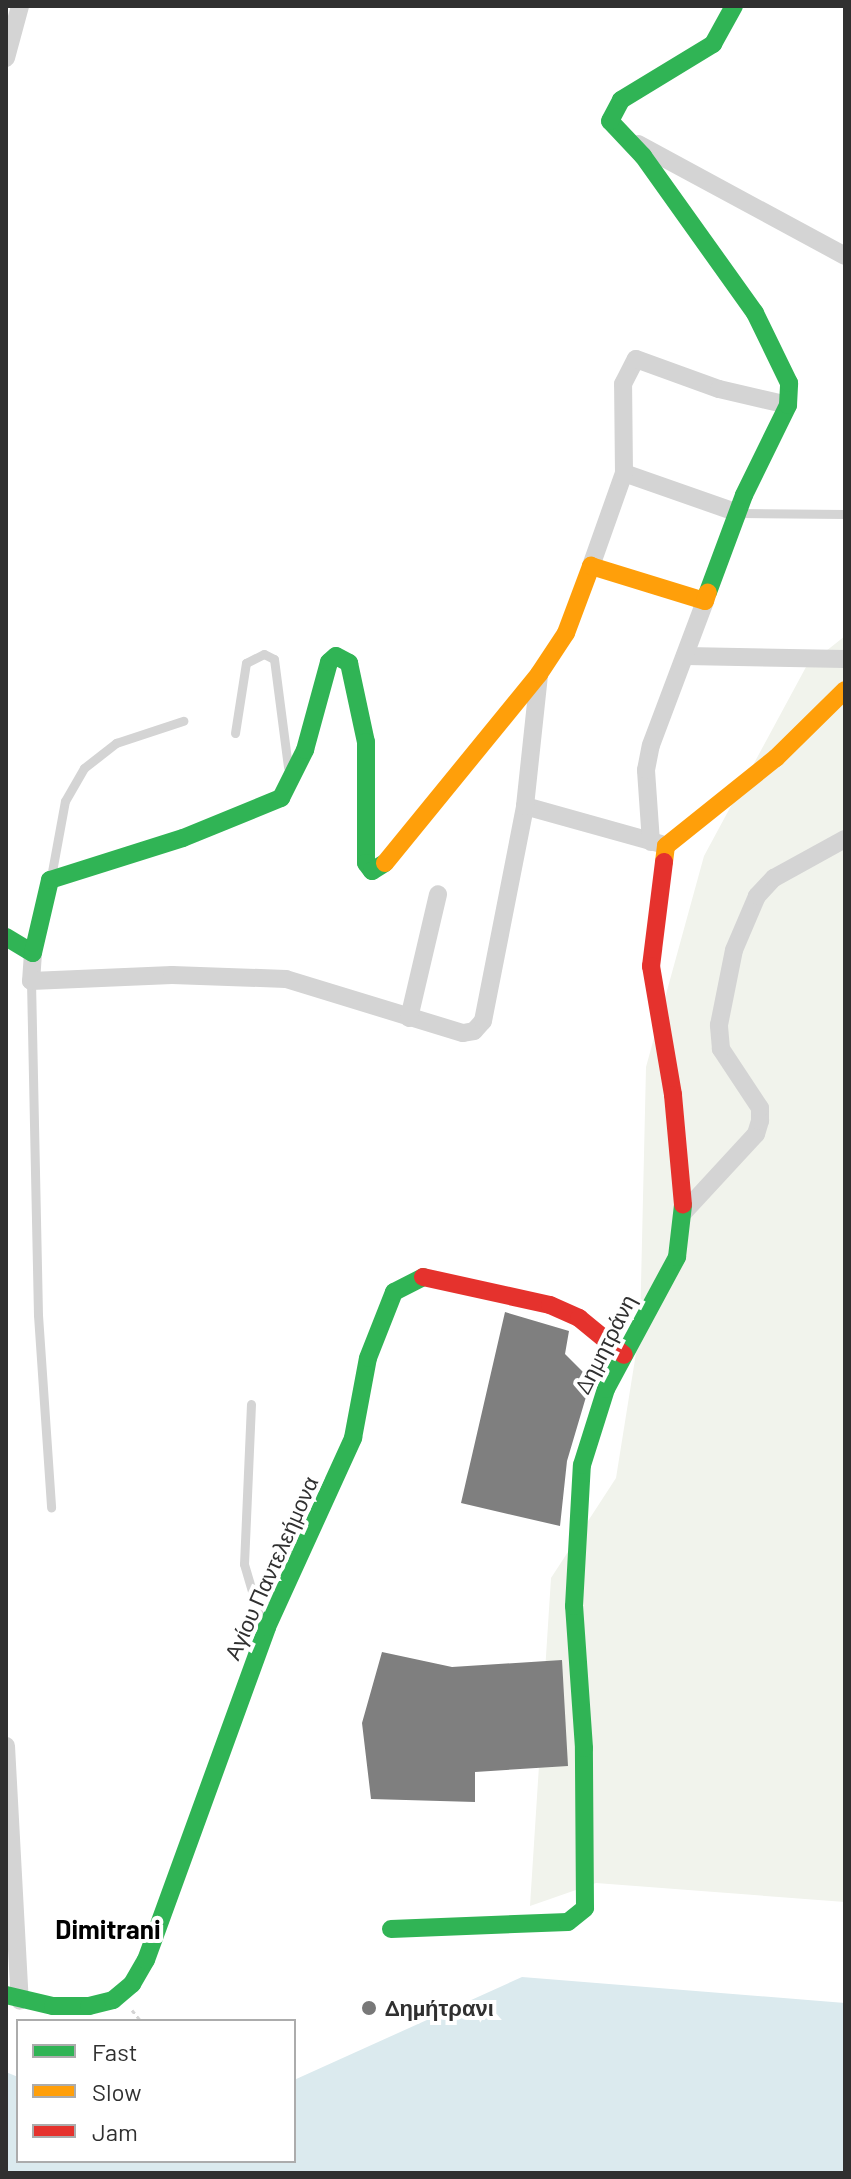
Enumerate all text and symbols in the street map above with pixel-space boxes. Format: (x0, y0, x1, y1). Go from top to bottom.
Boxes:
street label: Δημητράνη (569, 1290, 641, 1398)
street label: Αγίου Παντελεήμονα (219, 1472, 323, 1664)
district label: Dimitrani (55, 1913, 161, 1945)
place label: Δημήτρανι (385, 1995, 494, 2021)
marker: Δημήτρανι (360, 1999, 378, 2017)
legend (16, 2019, 296, 2163)
text: Fast (92, 2037, 137, 2066)
text: Slow (92, 2077, 141, 2106)
text: Jam (92, 2117, 138, 2146)

